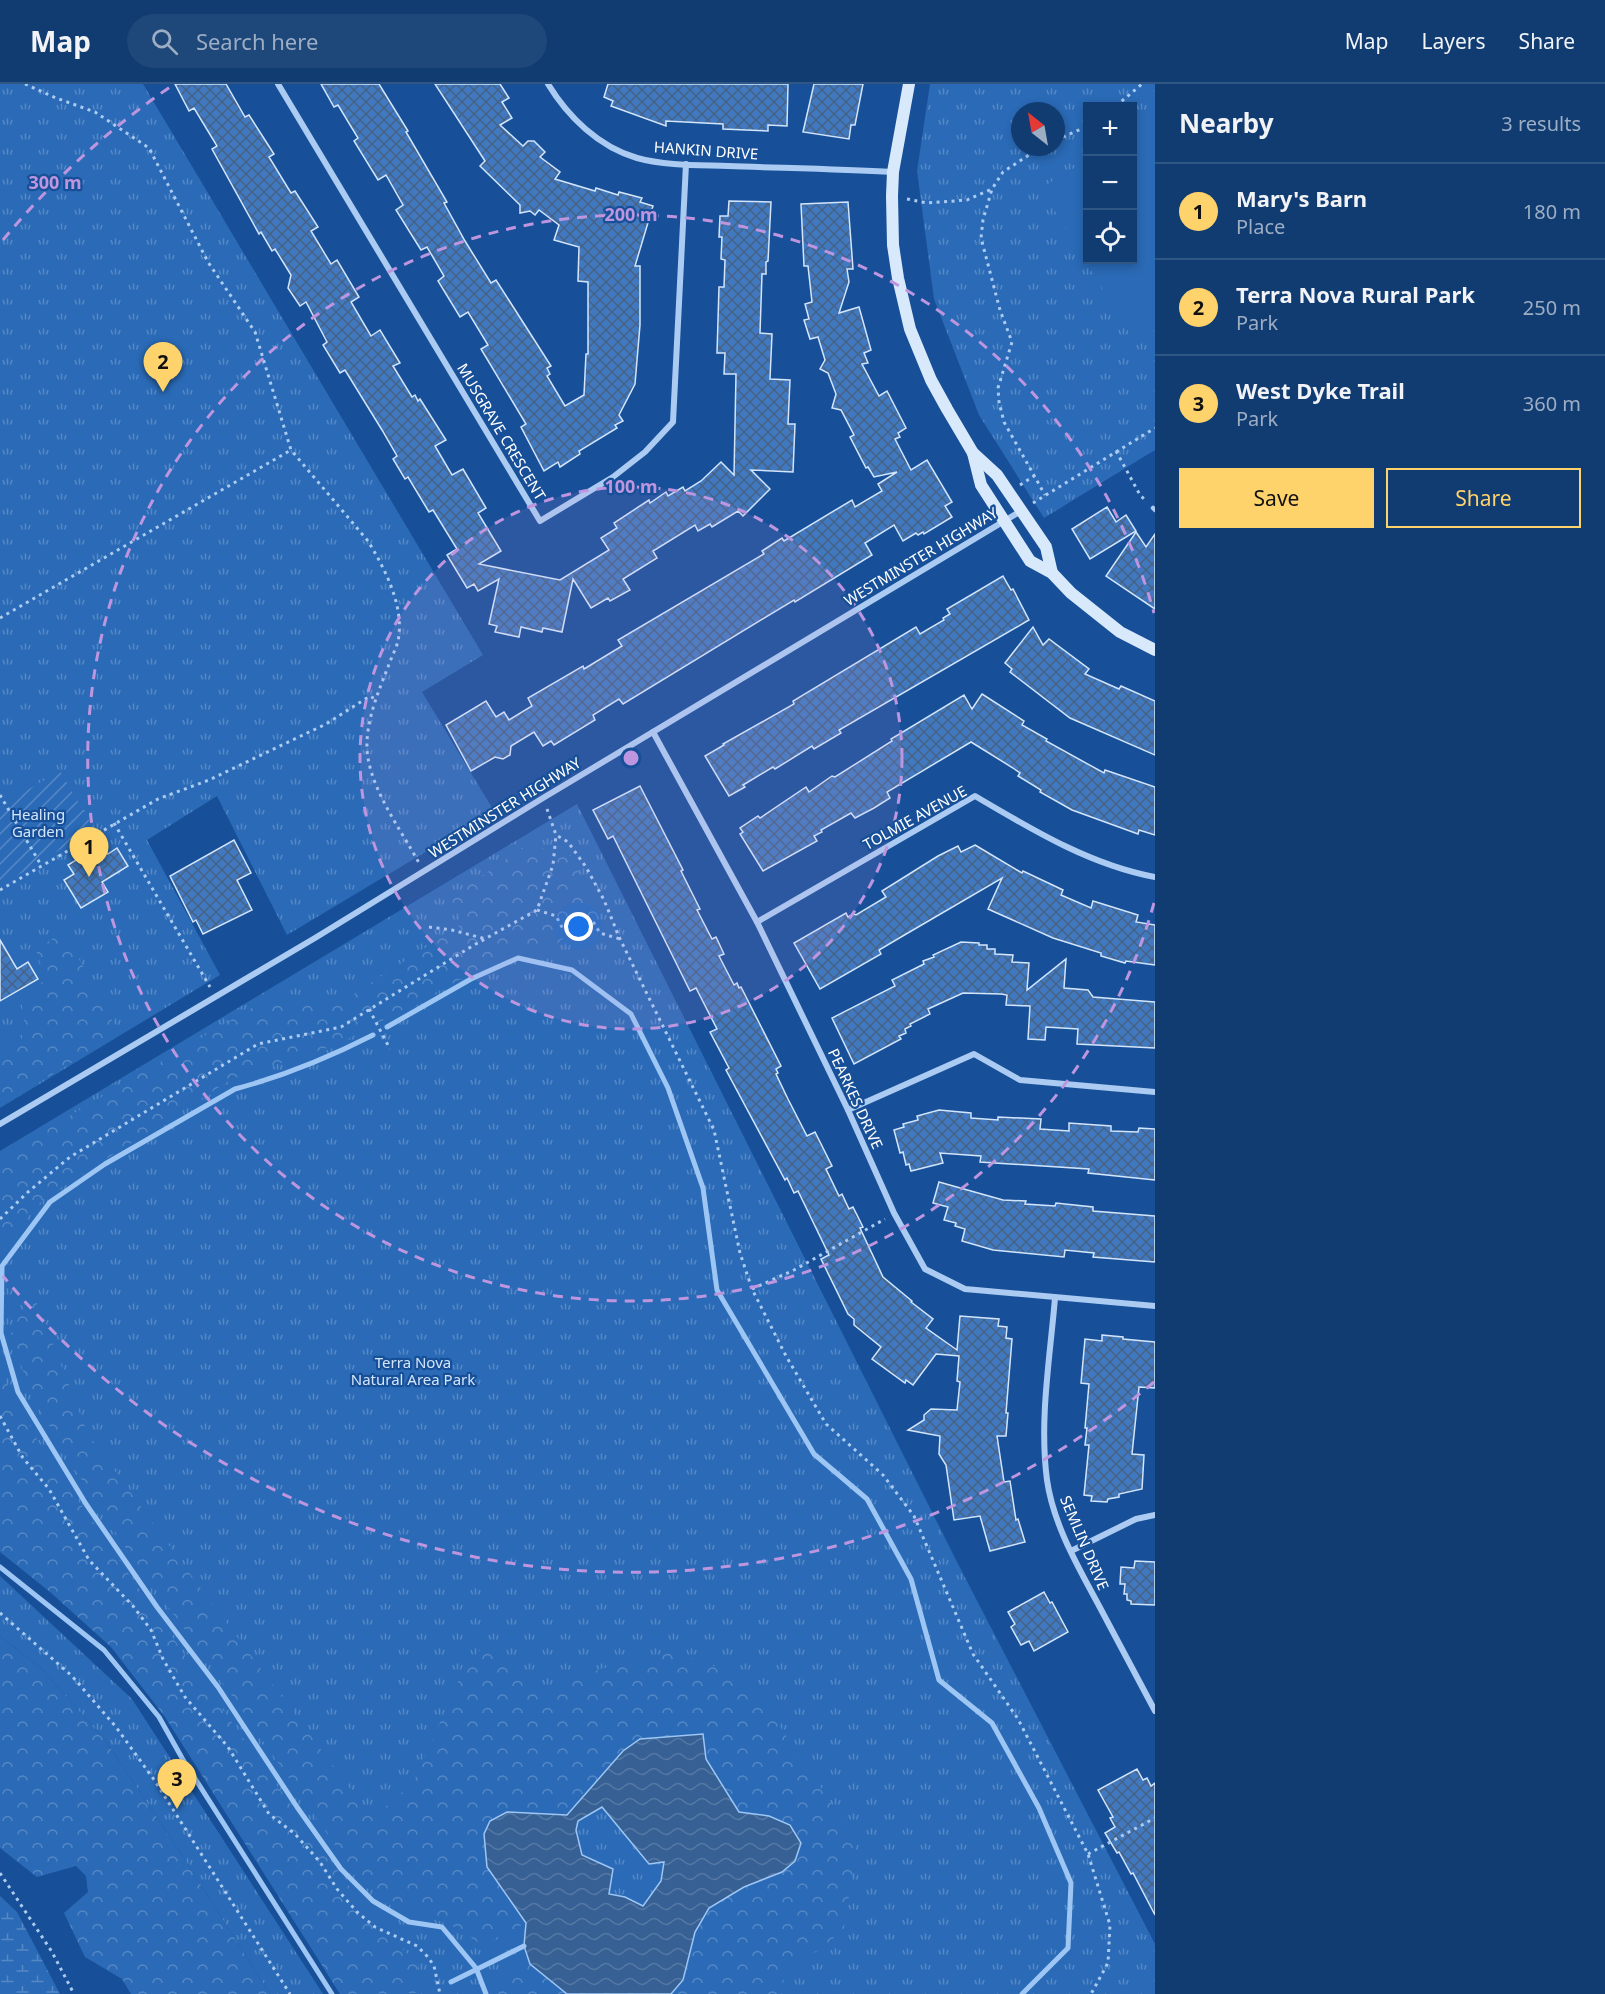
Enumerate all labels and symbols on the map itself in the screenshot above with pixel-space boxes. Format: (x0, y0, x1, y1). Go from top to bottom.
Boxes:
north arrow (1011, 102, 1065, 156)
street label: HANKIN DRIVE (653, 136, 759, 164)
text: 300 m (28, 170, 82, 194)
text: 200 m (604, 202, 658, 226)
pin: 2 (144, 342, 182, 392)
street label: MUSGRAVE CRESCENT (453, 359, 551, 504)
text: 100 m (604, 474, 658, 498)
street label: WESTMINSTER HIGHWAY (840, 502, 1001, 610)
centre of rings (621, 748, 641, 768)
street label: WESTMINSTER HIGHWAY (425, 752, 585, 862)
street label: TOLMIE AVENUE (859, 780, 970, 854)
park label: Healing Garden (11, 804, 65, 841)
pin: 1 (70, 828, 109, 877)
your location (564, 912, 593, 941)
street label: PEARKES DRIVE (824, 1045, 888, 1152)
park label: Terra Nova Natural Area Park (351, 1352, 475, 1389)
street label: SEMLIN DRIVE (1056, 1492, 1114, 1593)
pin: 3 (158, 1760, 196, 1809)

